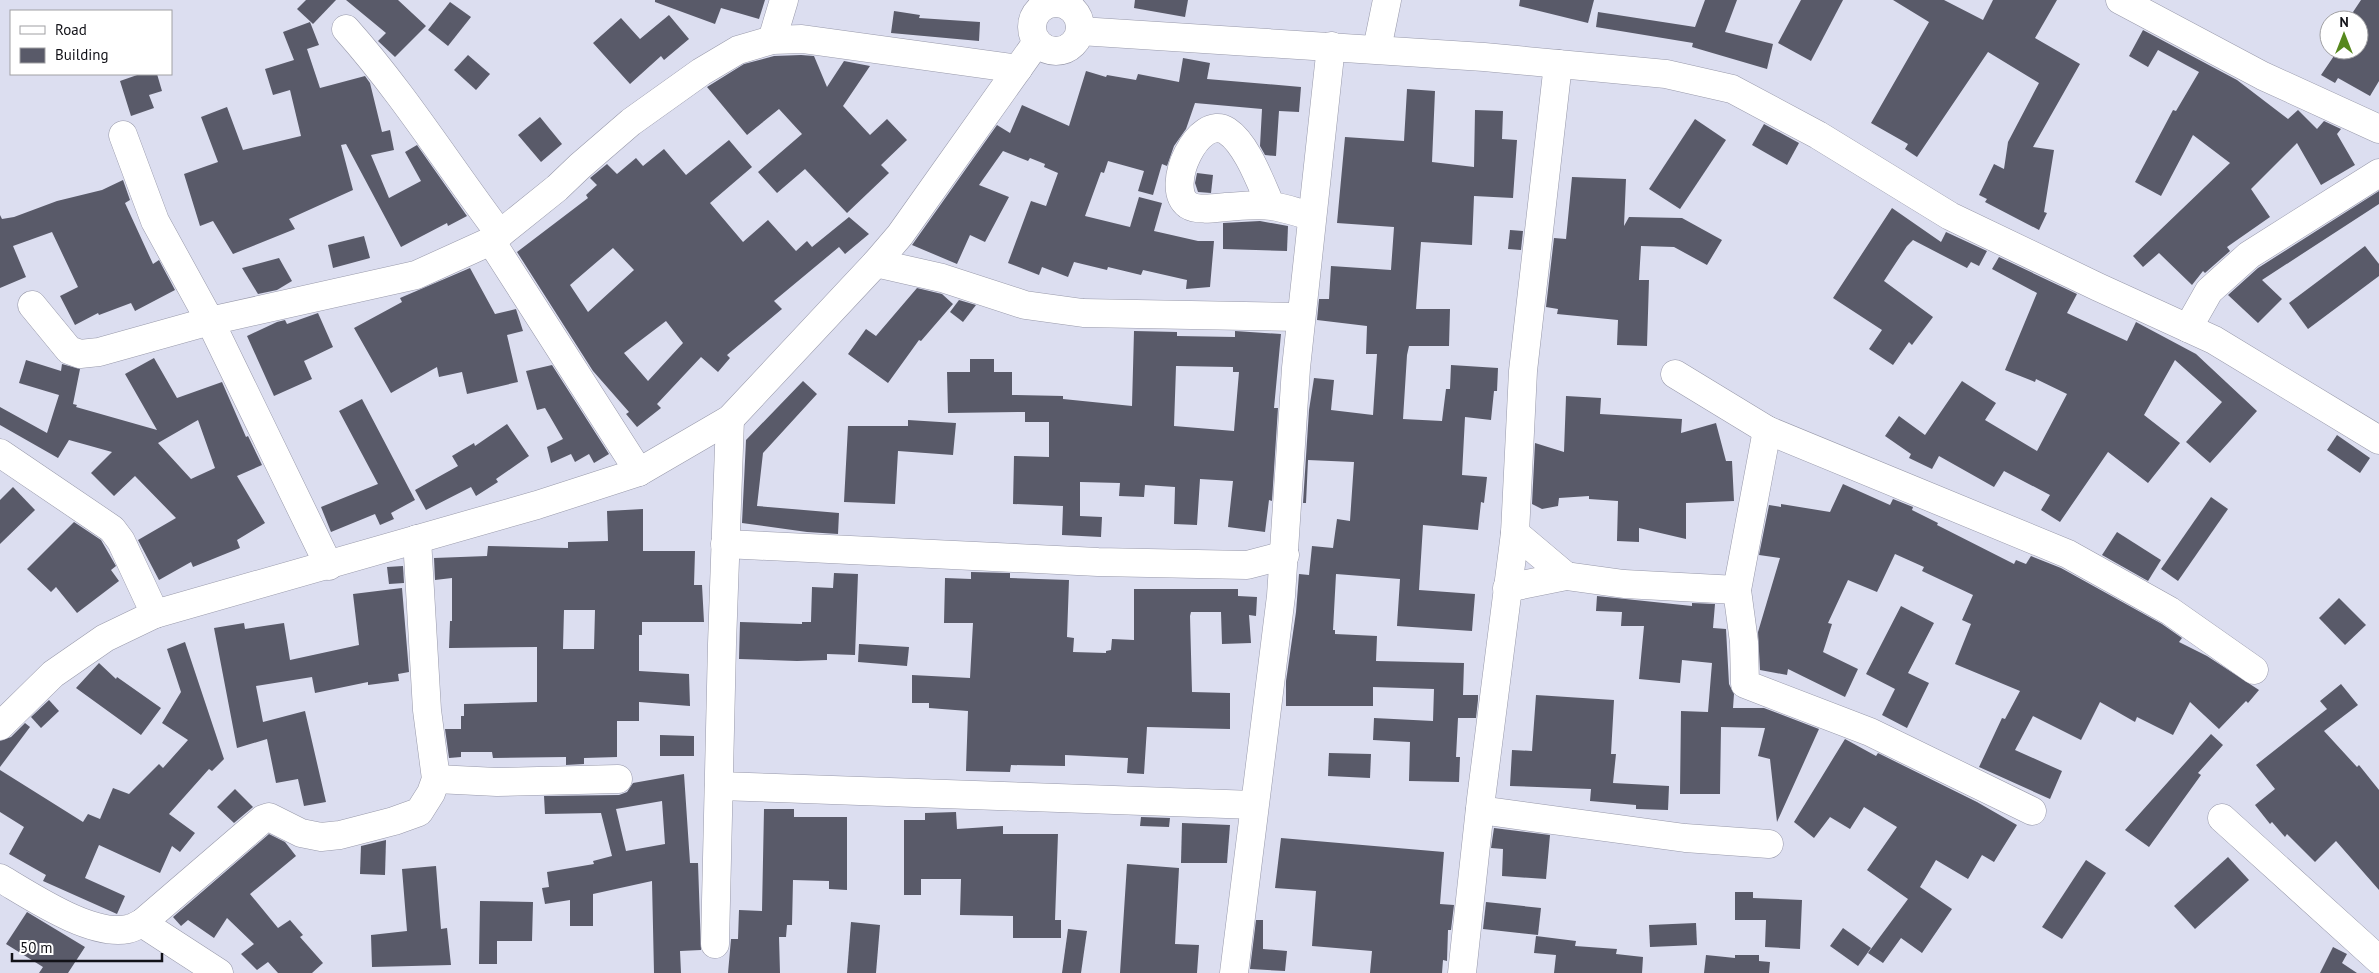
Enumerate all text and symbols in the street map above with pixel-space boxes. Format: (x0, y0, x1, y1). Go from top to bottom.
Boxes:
legend (10, 10, 172, 75)
north arrow (2319, 10, 2369, 60)
text: N (2339, 13, 2349, 31)
text: Road (55, 20, 87, 39)
text: Building (55, 45, 109, 64)
scale bar (12, 930, 162, 962)
text: 50 m (20, 938, 53, 957)

